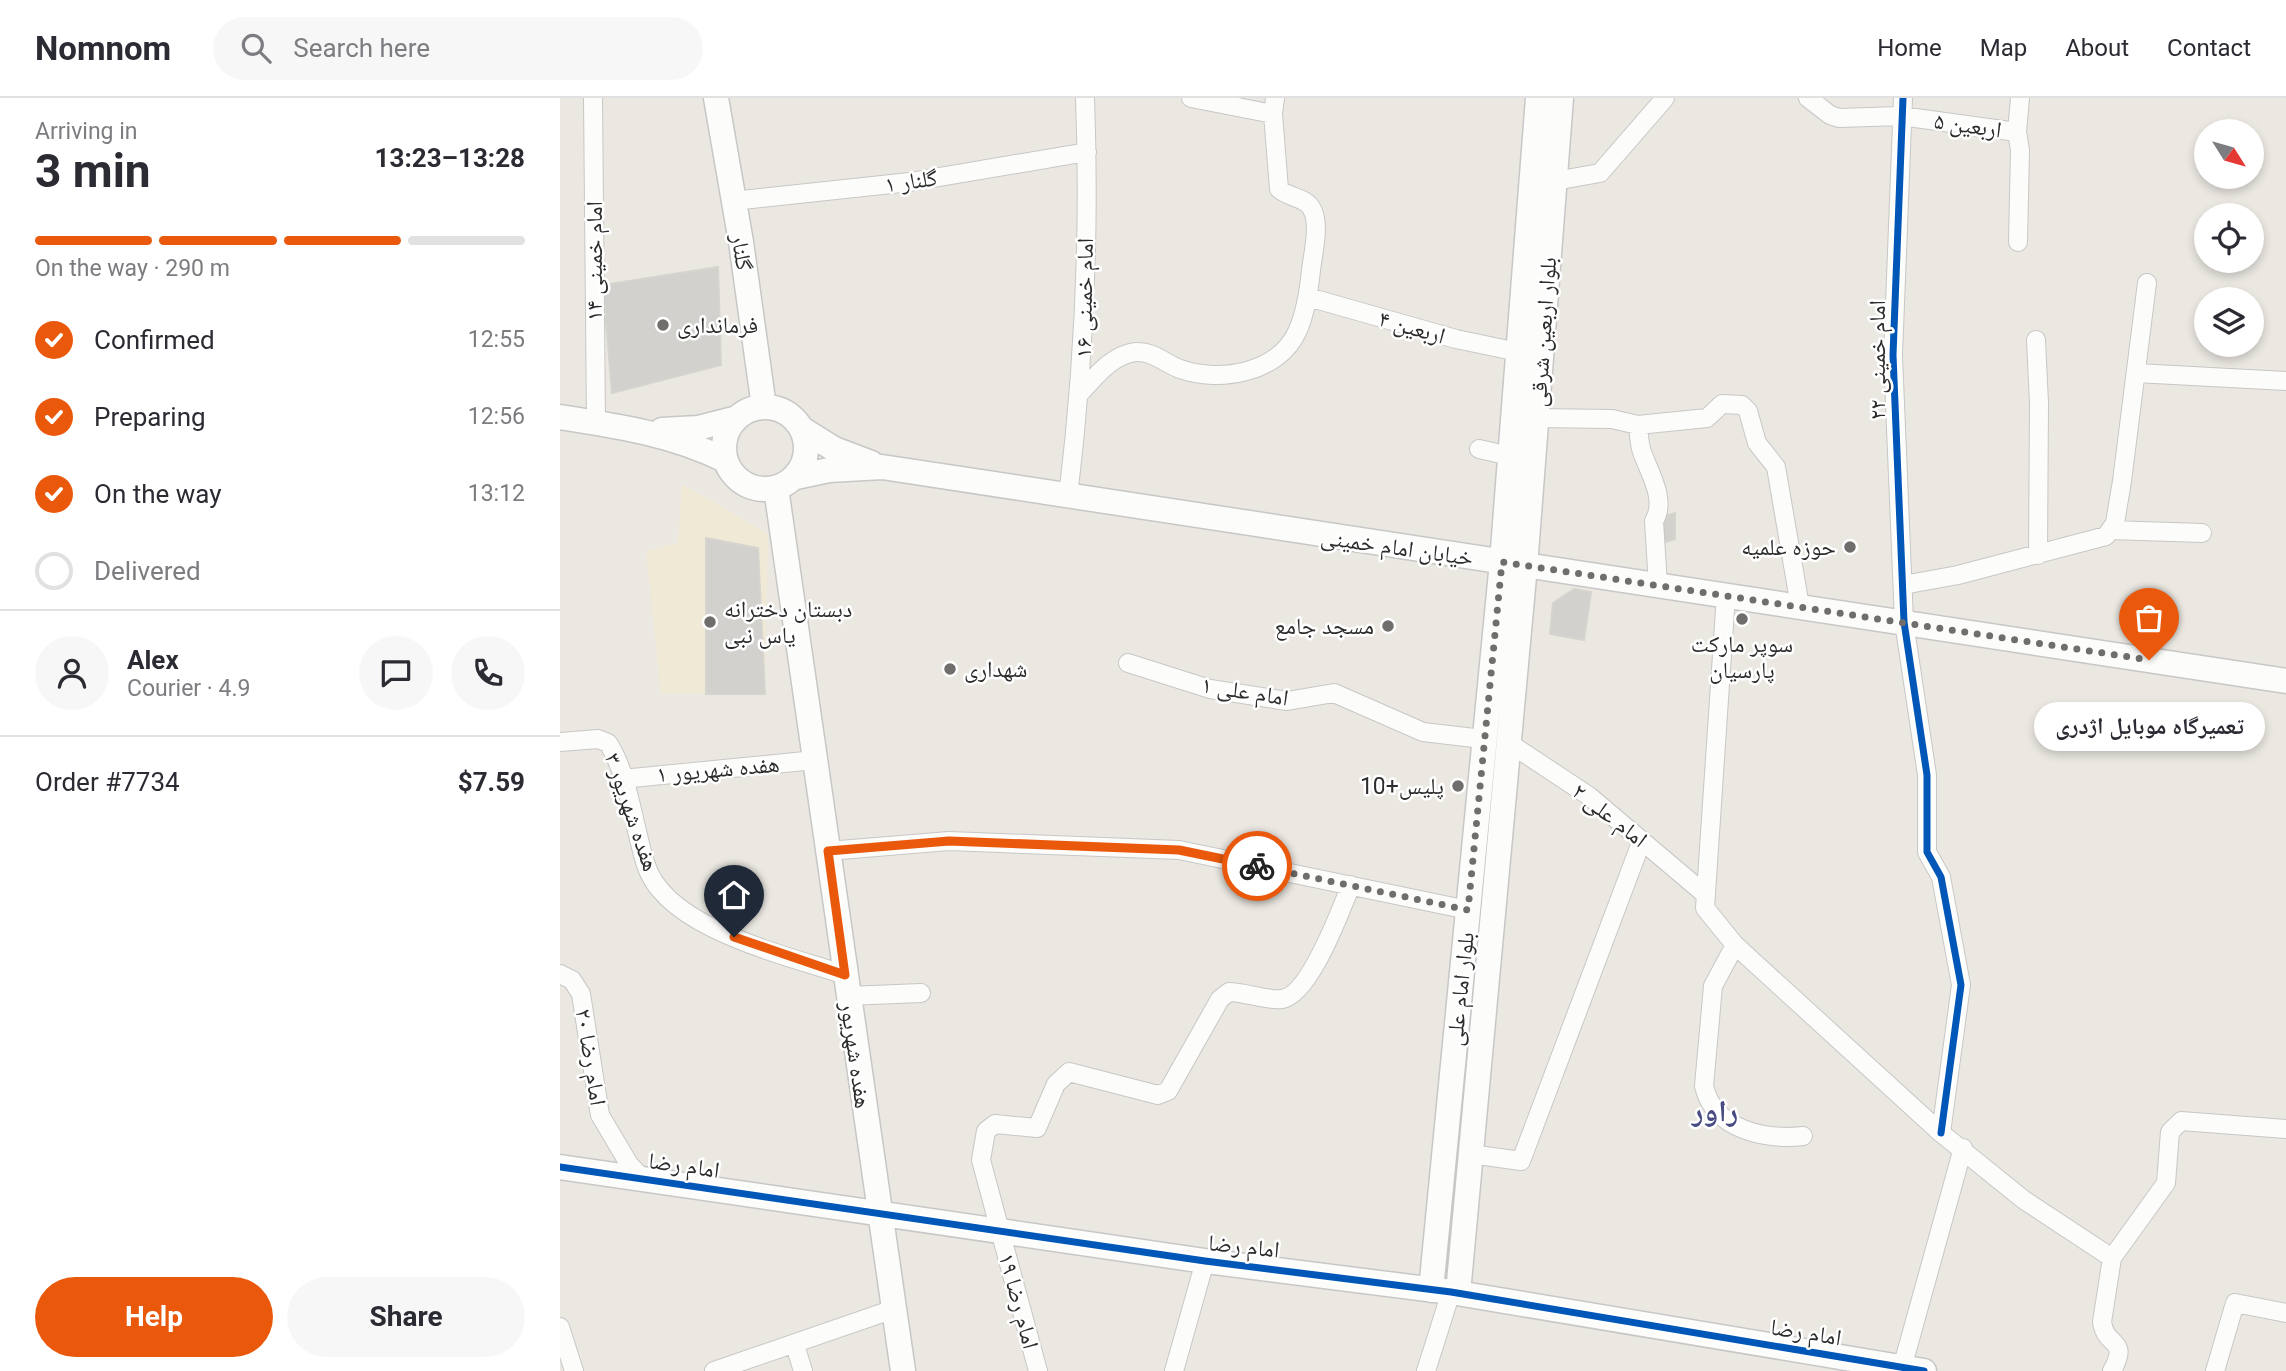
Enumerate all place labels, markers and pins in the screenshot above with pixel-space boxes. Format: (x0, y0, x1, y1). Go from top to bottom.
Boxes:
place label: فرمانداری (677, 312, 758, 339)
marker: فرمانداری (655, 317, 671, 333)
place label: حوزه علمیه (1741, 534, 1836, 561)
marker: حوزه علمیه (1842, 539, 1858, 555)
pin (2119, 588, 2179, 660)
place label: دبستان دخترانه یاس نبی (724, 596, 852, 649)
marker: سوپر مارکت پارسیان (1734, 611, 1750, 627)
place label: مسجد جامع (1274, 613, 1374, 641)
marker: دبستان دخترانه یاس نبی (702, 614, 718, 630)
marker: مسجد جامع (1380, 618, 1396, 634)
place label: سوپر مارکت پارسیان (1691, 631, 1793, 684)
place label: شهداری (964, 656, 1027, 683)
marker: شهداری (942, 661, 958, 677)
callout: تعمیرگاه موبایل اژدری (2034, 702, 2264, 751)
place label: پلیس+10 (1360, 773, 1444, 800)
marker: پلیس+10 (1450, 778, 1466, 794)
pin (704, 865, 764, 937)

